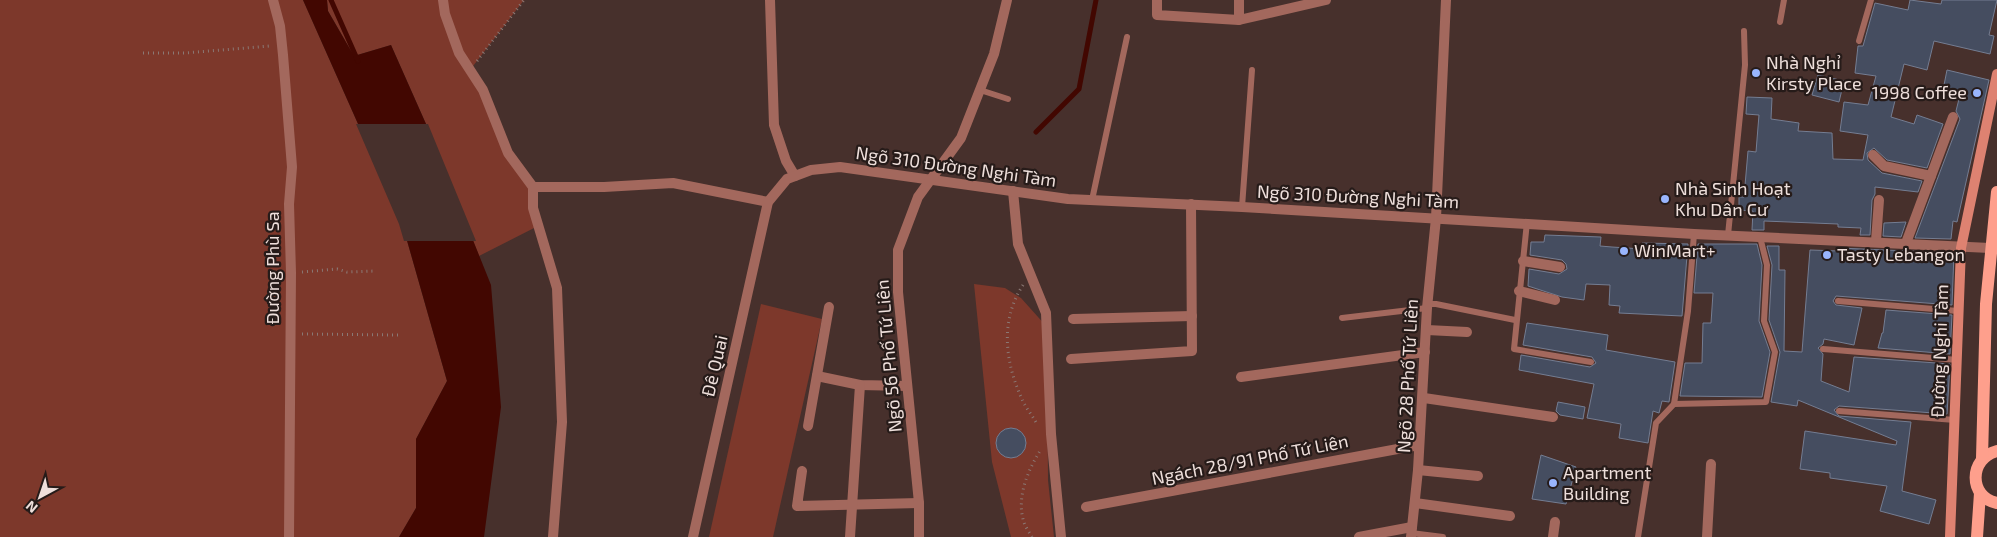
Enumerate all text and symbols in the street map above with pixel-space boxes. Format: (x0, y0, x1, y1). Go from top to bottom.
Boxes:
place label: Nhà Nghỉ Kirsty Place (1766, 51, 1862, 94)
marker: Nhà Nghỉ Kirsty Place (1750, 67, 1762, 79)
place label: 1998 Coffee (1872, 81, 1967, 103)
marker: 1998 Coffee (1971, 87, 1983, 99)
street label: Ngõ 310 Đường Nghi Tàm (854, 141, 1058, 191)
place label: Nhà Sinh Hoạt Khu Dân Cư (1675, 177, 1791, 220)
street label: Ngõ 310 Đường Nghi Tàm (1256, 180, 1460, 212)
marker: Nhà Sinh Hoạt Khu Dân Cư (1659, 193, 1671, 205)
street label: Đường Phù Sa (261, 211, 283, 325)
place label: WinMart+ (1634, 239, 1716, 261)
place label: Tasty Lebangon (1837, 243, 1965, 265)
marker: WinMart+ (1618, 245, 1630, 257)
marker: Tasty Lebangon (1821, 249, 1833, 261)
street label: Ngõ 56 Phố Tứ Liên (870, 279, 906, 433)
street label: Đường Nghi Tàm (1926, 284, 1952, 418)
street label: Ngõ 28 Phố Tứ Liên (1392, 298, 1422, 454)
street label: Đê Quai (696, 333, 732, 399)
street label: Ngách 28/91 Phố Tứ Liên (1150, 429, 1350, 489)
place label: Apartment Building (1563, 461, 1651, 504)
north arrow (15, 472, 65, 522)
marker: Apartment Building (1547, 477, 1559, 489)
text: N (22, 498, 41, 517)

